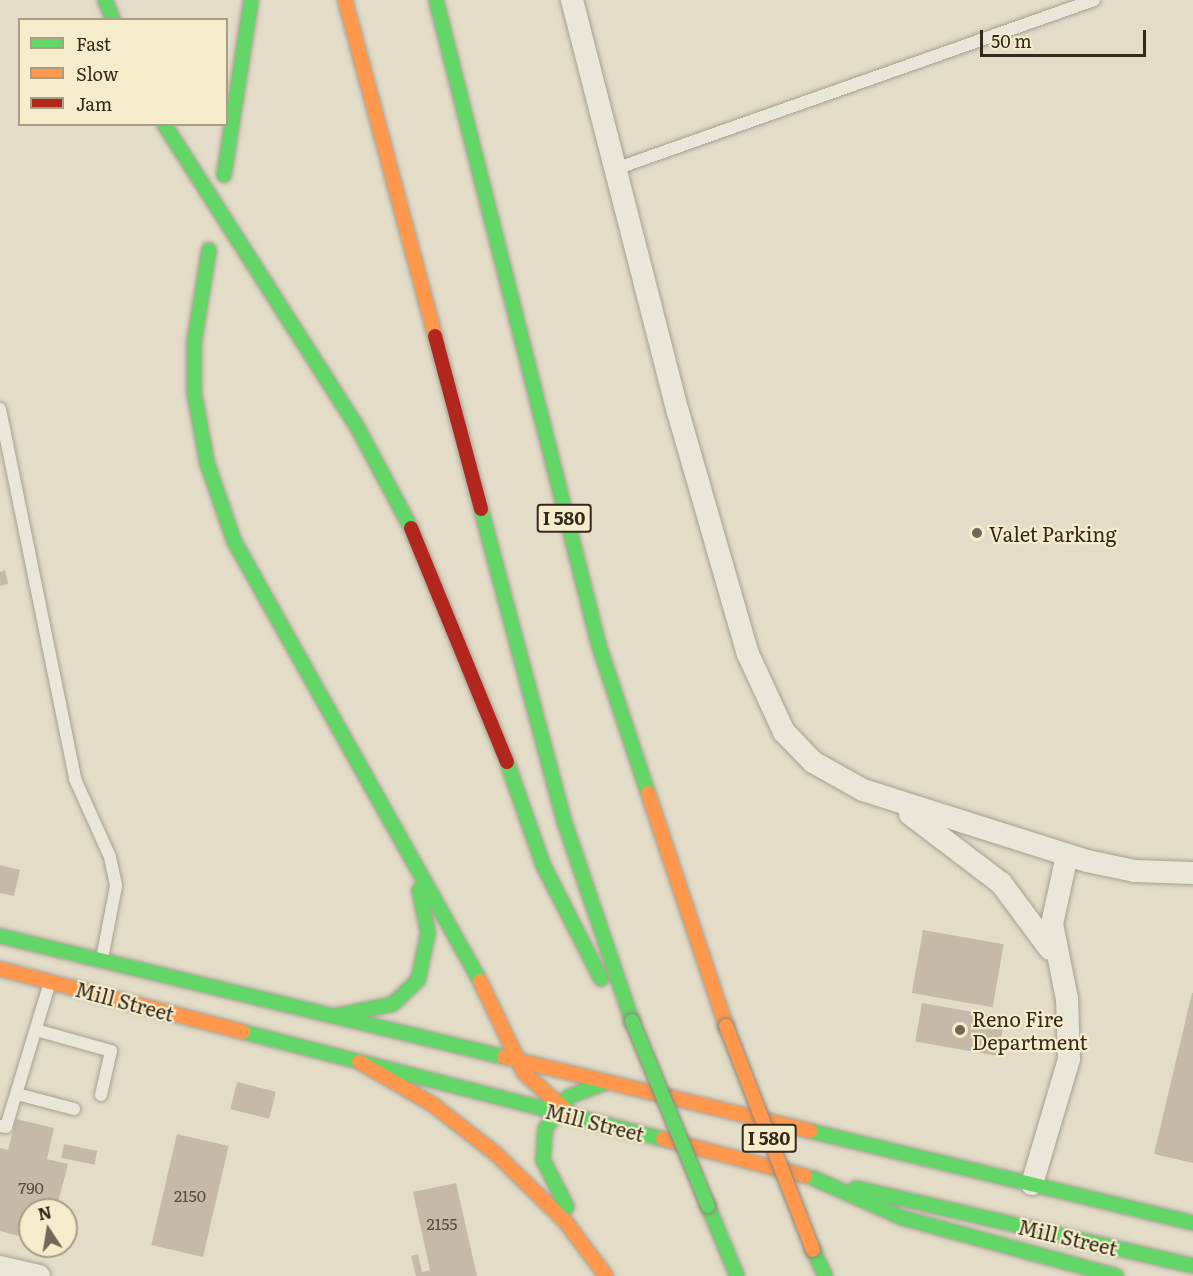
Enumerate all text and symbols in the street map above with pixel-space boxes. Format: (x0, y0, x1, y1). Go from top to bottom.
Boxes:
legend (18, 18, 228, 126)
scale bar (983, 18, 1150, 56)
text: 50 m (991, 27, 1032, 54)
text: Fast (76, 30, 111, 57)
text: Slow (76, 60, 118, 87)
text: Jam (76, 90, 112, 117)
road number: I 580 (536, 503, 592, 533)
place label: Valet Parking (989, 521, 1117, 545)
marker: Valet Parking (970, 526, 984, 540)
street label: Mill Street (73, 976, 177, 1026)
place label: Reno Fire Department (972, 1006, 1088, 1053)
marker: Reno Fire Department (953, 1023, 967, 1037)
street label: Mill Street (543, 1098, 647, 1146)
road number: I 580 (740, 1123, 798, 1153)
house number: 790 (18, 1177, 44, 1197)
house number: 2150 (174, 1185, 206, 1205)
north arrow (18, 1198, 78, 1258)
text: N (36, 1199, 54, 1225)
house number: 2155 (427, 1213, 457, 1233)
street label: Mill Street (1016, 1214, 1120, 1260)

